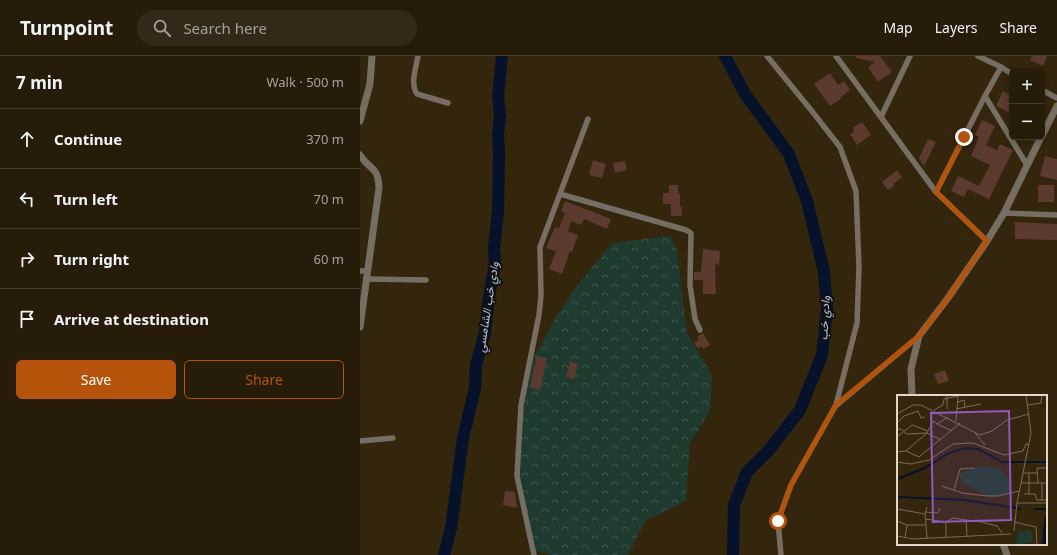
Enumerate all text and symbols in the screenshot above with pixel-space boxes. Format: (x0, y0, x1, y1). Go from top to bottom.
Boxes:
search box (137, 10, 417, 46)
text: Turnpoint (20, 15, 113, 41)
icon: search (151, 17, 173, 39)
text: Search here (183, 18, 267, 38)
text: Map (884, 18, 913, 37)
text: Layers (935, 18, 977, 37)
text: Share (999, 18, 1037, 37)
map controls (1009, 68, 1045, 140)
button: + (1009, 68, 1045, 104)
text: 7 min (16, 71, 63, 94)
text: Walk · 500 m (266, 73, 344, 91)
button: − (1009, 104, 1045, 140)
icon: ahead (16, 128, 38, 150)
route end (955, 128, 973, 146)
text: Continue (54, 129, 122, 149)
text: 370 m (306, 130, 344, 148)
icon: left (16, 188, 38, 210)
text: Turn left (54, 189, 118, 209)
text: 70 m (314, 190, 344, 208)
icon: right (16, 248, 38, 270)
text: Turn right (54, 249, 129, 269)
text: 60 m (314, 250, 344, 268)
water label: وادي خب الشامسي (471, 260, 505, 354)
water label: وادي خب (814, 295, 836, 341)
icon: arrive (16, 308, 38, 330)
text: Arrive at destination (54, 309, 209, 329)
button: Save (16, 360, 176, 399)
button: Share (184, 360, 344, 399)
inset map (897, 395, 1047, 545)
route start (769, 512, 787, 530)

